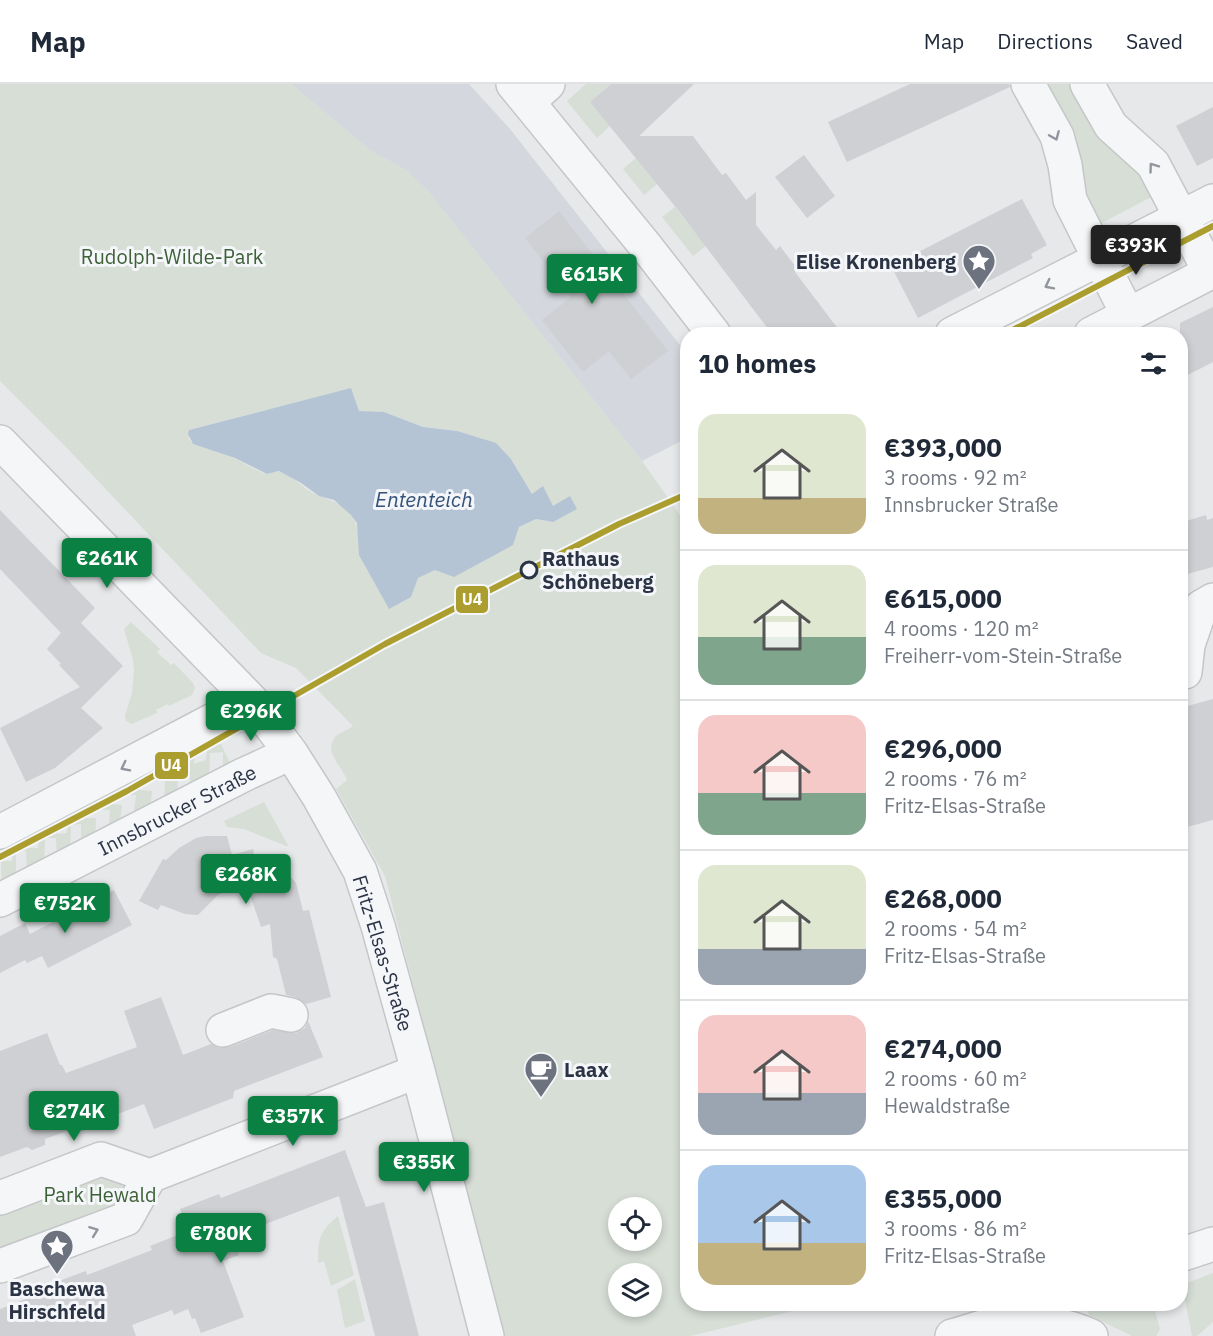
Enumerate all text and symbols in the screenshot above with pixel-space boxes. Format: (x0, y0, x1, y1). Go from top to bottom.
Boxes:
text: Map (30, 23, 86, 60)
text: Map (924, 27, 964, 55)
text: Directions (997, 27, 1093, 55)
text: Saved (1126, 27, 1183, 55)
one-way arrow (1048, 129, 1060, 140)
one-way arrow (1149, 162, 1160, 173)
pin: €393K (1094, 225, 1178, 276)
text: €393K (1105, 231, 1167, 258)
park label: Rudolph-Wilde-Park (81, 243, 264, 270)
place icon: Elise Kronenberg (961, 243, 997, 290)
place label: Elise Kronenberg (796, 248, 957, 275)
pin: €615K (550, 254, 634, 305)
text: €615K (561, 260, 623, 287)
one-way arrow (1044, 278, 1055, 290)
text: 10 homes (698, 346, 816, 380)
icon: filters (1137, 347, 1170, 380)
text: €393,000 (884, 430, 1002, 464)
icon: home (746, 438, 818, 510)
text: 3 rooms · 92 m² (884, 464, 1027, 491)
water label: Ententeich (375, 485, 473, 513)
text: Innsbrucker Straße (884, 491, 1058, 518)
pin: €261K (65, 538, 149, 589)
text: €261K (76, 544, 138, 571)
place label: Rathaus Schöneberg (542, 545, 654, 595)
marker: Rathaus Schöneberg (520, 561, 538, 579)
text: €615,000 (884, 581, 1002, 615)
line badge: U4 (455, 585, 489, 614)
text: U4 (462, 589, 483, 609)
icon: home (746, 589, 818, 661)
text: 4 rooms · 120 m² (884, 615, 1039, 642)
text: Freiherr-vom-Stein-Straße (884, 642, 1122, 669)
pin: €296K (209, 691, 293, 742)
text: €296K (220, 697, 282, 724)
text: €296,000 (884, 731, 1002, 765)
icon: home (746, 739, 818, 811)
line badge: U4 (154, 751, 189, 780)
text: U4 (161, 755, 182, 775)
street label: Innsbrucker Straße (93, 758, 261, 862)
one-way arrow (121, 760, 131, 771)
text: 2 rooms · 76 m² (884, 765, 1027, 792)
text: Fritz-Elsas-Straße (884, 792, 1046, 819)
pin: €268K (204, 854, 288, 905)
text: €268K (215, 860, 277, 887)
street label: Fritz-Elsas-Straße (346, 872, 420, 1034)
text: €268,000 (884, 881, 1002, 915)
pin: €752K (23, 883, 107, 934)
text: €752K (34, 889, 96, 916)
icon: home (746, 889, 818, 961)
text: 2 rooms · 54 m² (884, 915, 1027, 942)
text: Fritz-Elsas-Straße (884, 942, 1046, 969)
text: €274,000 (884, 1031, 1002, 1065)
icon: home (746, 1039, 818, 1111)
cafe icon: Laax (523, 1051, 559, 1098)
place label: Laax (564, 1056, 609, 1083)
text: 2 rooms · 60 m² (884, 1065, 1027, 1092)
pin: €274K (32, 1091, 116, 1142)
text: Hewaldstraße (884, 1092, 1010, 1119)
pin: €357K (251, 1096, 335, 1147)
text: €274K (43, 1097, 105, 1124)
text: €357K (262, 1102, 324, 1129)
pin: €355K (382, 1142, 466, 1193)
text: €355K (393, 1148, 455, 1175)
park label: Park Hewald (43, 1181, 157, 1208)
text: €355,000 (884, 1181, 1002, 1215)
icon: home (746, 1189, 818, 1261)
map controls (608, 1197, 662, 1317)
button: locate (608, 1197, 662, 1251)
pin: €780K (179, 1213, 263, 1264)
text: 3 rooms · 86 m² (884, 1215, 1027, 1242)
text: €780K (190, 1219, 252, 1246)
one-way arrow (88, 1225, 99, 1238)
place icon: Baschewa Hirschfeld (39, 1228, 75, 1275)
text: Fritz-Elsas-Straße (884, 1242, 1046, 1269)
button: layers (608, 1263, 662, 1317)
place label: Baschewa Hirschfeld (8, 1275, 106, 1325)

